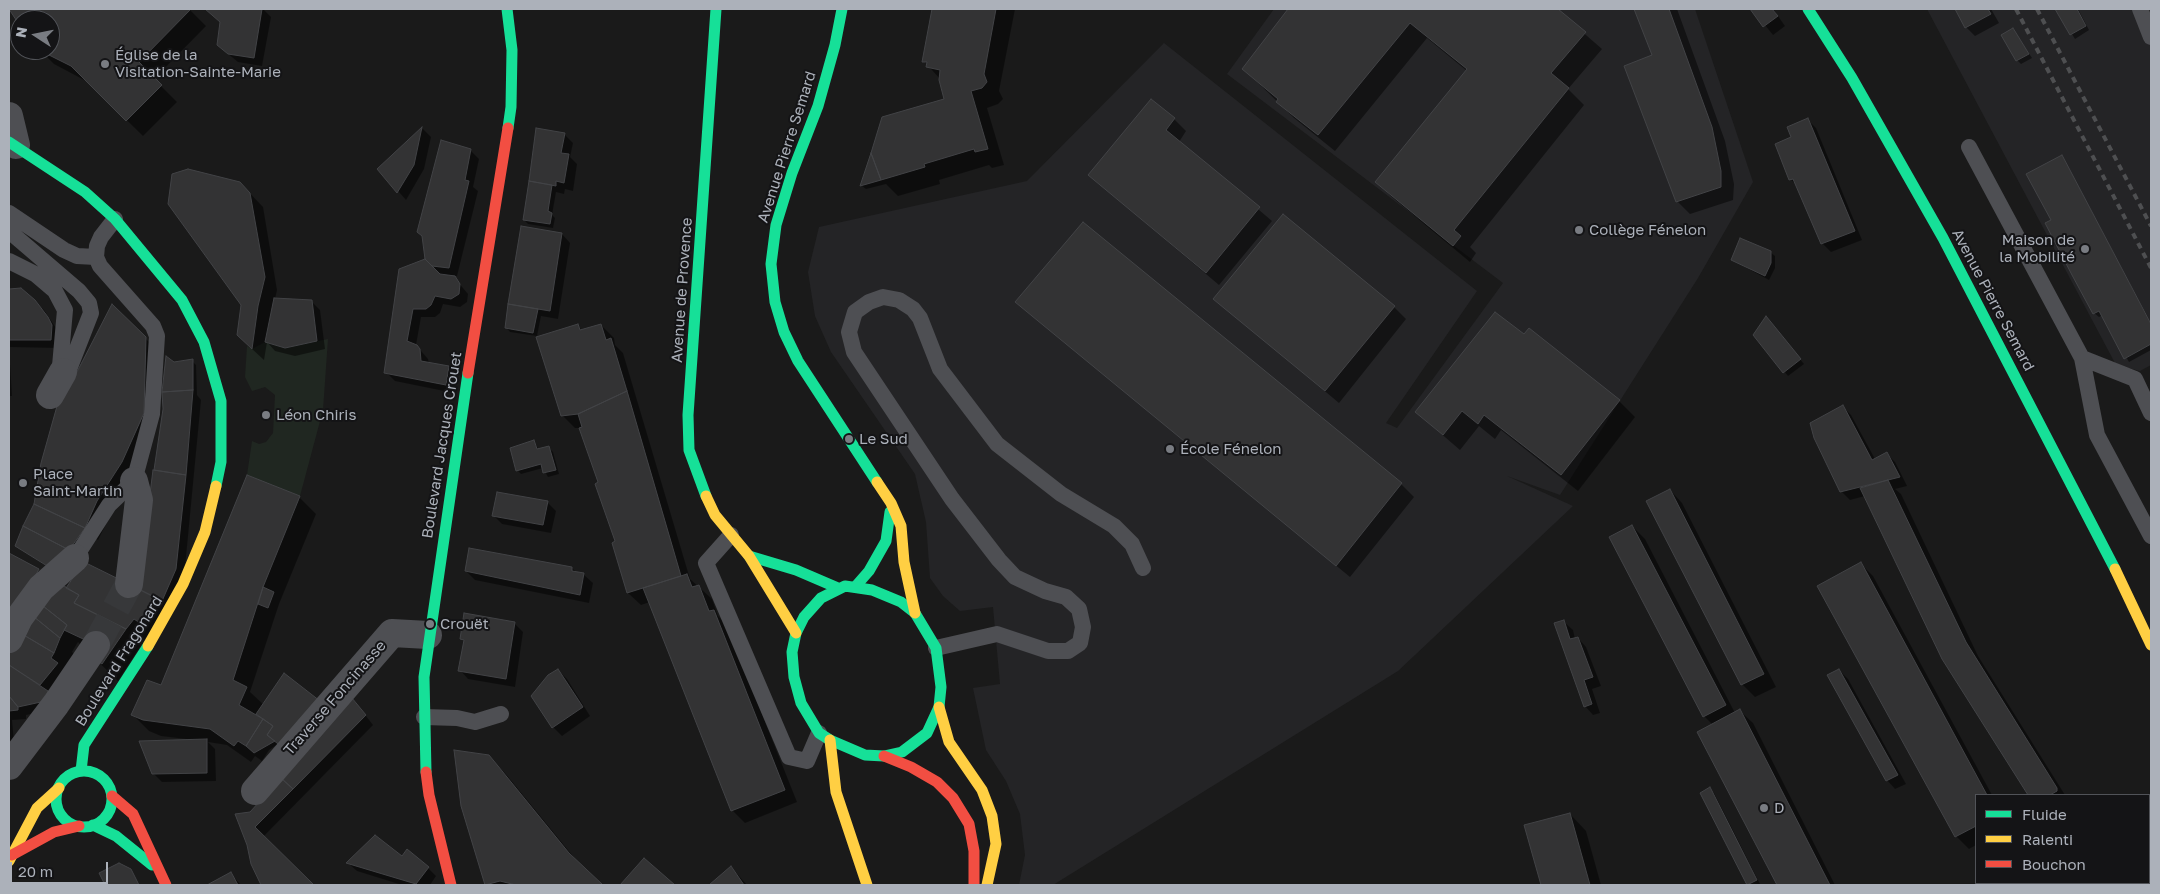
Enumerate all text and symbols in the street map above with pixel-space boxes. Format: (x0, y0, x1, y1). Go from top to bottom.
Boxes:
north arrow (10, 10, 60, 60)
text: N (11, 25, 30, 39)
place label: Église de la Visitation-Sainte-Marie (115, 46, 281, 81)
marker: Église de la Visitation-Sainte-Marie (99, 58, 111, 70)
street label: Avenue Pierre Semard (754, 69, 820, 225)
street label: Avenue de Provence (668, 217, 696, 363)
place label: Collège Fénelon (1589, 221, 1706, 239)
marker: Collège Fénelon (1573, 224, 1585, 236)
street label: Avenue Pierre Semard (1948, 226, 2038, 374)
place label: Maison de la Mobilité (1999, 231, 2075, 266)
marker: Maison de la Mobilité (2079, 243, 2091, 255)
street label: Boulevard Jacques Crouet (418, 350, 466, 540)
place label: Léon Chiris (276, 406, 356, 424)
marker: Léon Chiris (260, 409, 272, 421)
place label: Le Sud (859, 430, 908, 448)
marker: Le Sud (843, 433, 855, 445)
place label: École Fénelon (1180, 440, 1282, 458)
marker: École Fénelon (1164, 443, 1176, 455)
place label: Place Saint-Martin (33, 465, 122, 500)
marker: Place Saint-Martin (17, 477, 29, 489)
street label: Boulevard Fragonard (72, 593, 166, 729)
place label: Crouët (440, 615, 489, 633)
marker: Crouët (424, 618, 436, 630)
street label: Traverse Foncinasse (280, 637, 390, 759)
legend (1975, 794, 2150, 884)
place label: D (1774, 799, 1784, 817)
marker: D (1758, 802, 1770, 814)
text: Fluide (2022, 805, 2067, 823)
text: Ralenti (2022, 830, 2073, 848)
scale bar (12, 852, 110, 884)
text: Bouchon (2022, 855, 2086, 873)
text: 20 m (18, 862, 53, 880)

